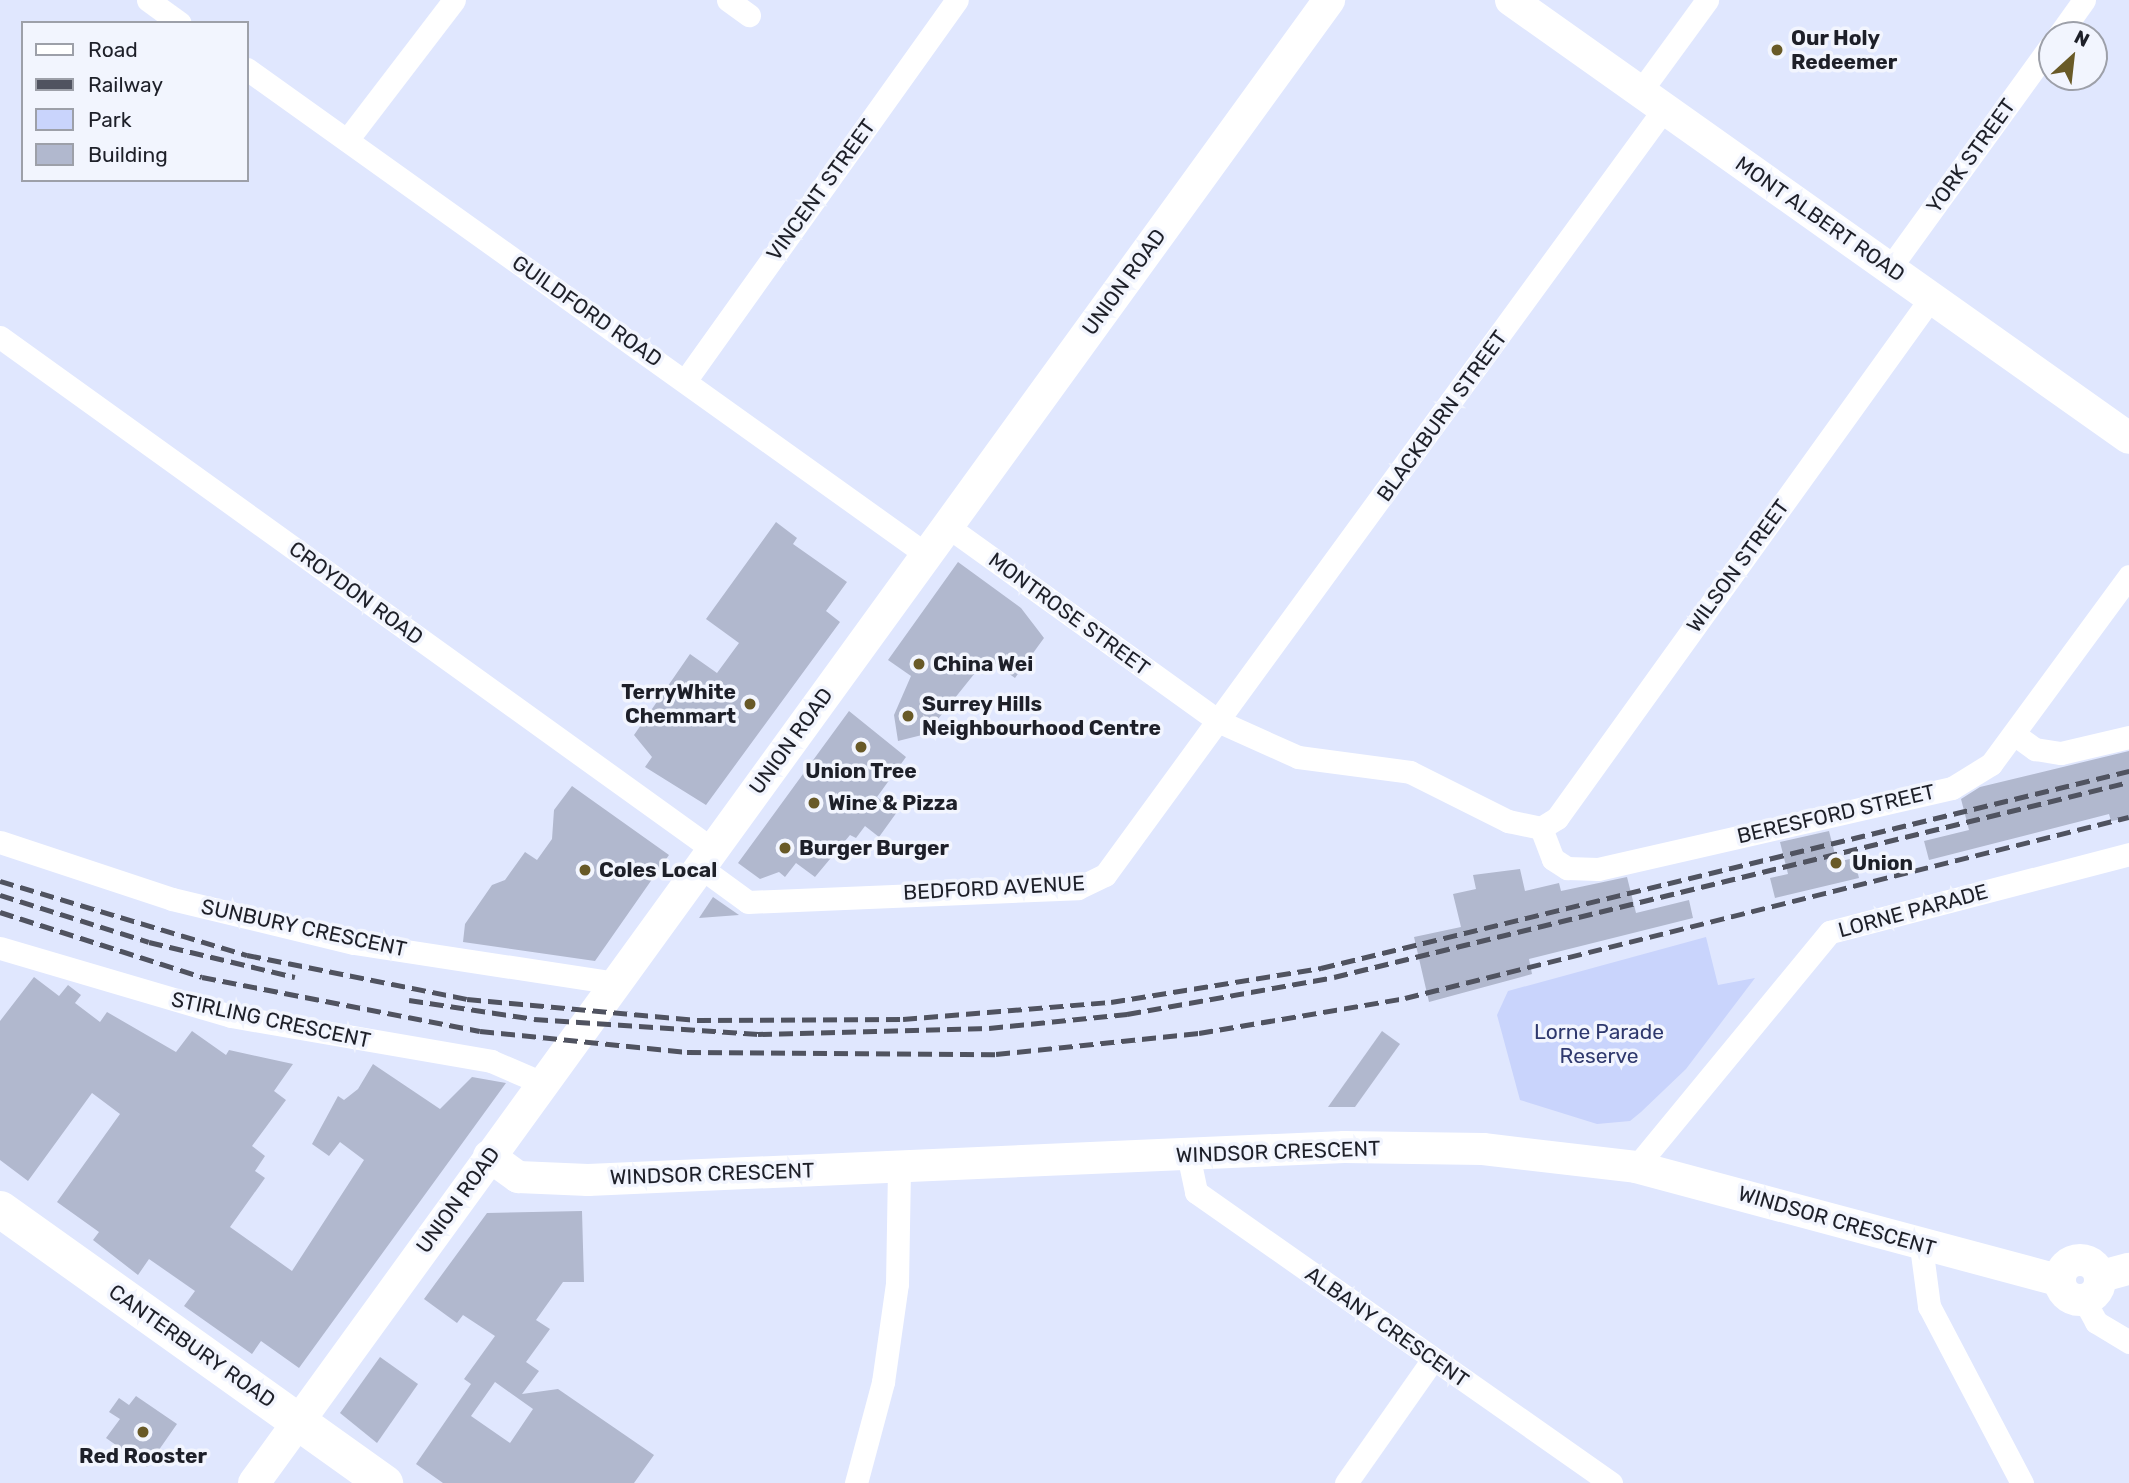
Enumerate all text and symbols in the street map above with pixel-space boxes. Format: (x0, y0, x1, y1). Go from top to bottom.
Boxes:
legend (21, 21, 248, 182)
north arrow (2038, 21, 2108, 91)
place label: Our Holy Redeemer (1791, 25, 1897, 75)
text: N (2071, 25, 2093, 52)
text: Road (88, 37, 138, 62)
marker: Our Holy Redeemer (1769, 42, 1785, 58)
text: Railway (88, 72, 163, 97)
street label: YORK STREET (1921, 94, 2021, 218)
text: Park (88, 107, 132, 132)
street label: VINCENT STREET (761, 114, 881, 266)
text: Building (88, 142, 168, 167)
street label: MONT ALBERT ROAD (1730, 151, 1910, 287)
street label: UNION ROAD (1077, 224, 1171, 340)
street label: GUILDFORD ROAD (507, 250, 667, 372)
street label: BLACKBURN STREET (1372, 326, 1512, 506)
street label: WILSON STREET (1681, 495, 1795, 637)
street label: CROYDON ROAD (284, 536, 428, 650)
street label: MONTROSE STREET (984, 547, 1154, 681)
place label: China Wei (933, 651, 1033, 677)
marker: China Wei (911, 656, 927, 672)
place label: TerryWhite Chemmart (621, 679, 736, 729)
street label: UNION ROAD (744, 683, 838, 799)
place label: Surrey Hills Neighbourhood Centre (922, 691, 1161, 741)
marker: TerryWhite Chemmart (742, 696, 758, 712)
marker: Surrey Hills Neighbourhood Centre (900, 708, 916, 724)
marker: Union Tree (853, 739, 869, 755)
place label: Union Tree (805, 758, 917, 784)
street label: BERESFORD STREET (1735, 779, 1937, 849)
place label: Wine & Pizza (828, 790, 958, 816)
marker: Wine & Pizza (806, 795, 822, 811)
place label: Burger Burger (799, 835, 949, 861)
marker: Burger Burger (777, 840, 793, 856)
place label: Union (1852, 850, 1913, 876)
marker: Union (1826, 853, 1846, 873)
place label: Coles Local (599, 857, 717, 883)
marker: Coles Local (577, 862, 593, 878)
street label: BEDFORD AVENUE (902, 871, 1086, 905)
street label: LORNE PARADE (1835, 879, 1991, 943)
street label: SUNBURY CRESCENT (199, 894, 409, 962)
street label: STIRLING CRESCENT (169, 987, 373, 1053)
park label: Lorne Parade Reserve (1534, 1019, 1664, 1069)
street label: WINDSOR CRESCENT (1175, 1136, 1381, 1168)
street label: UNION ROAD (411, 1142, 505, 1258)
street label: WINDSOR CRESCENT (609, 1158, 815, 1190)
street label: WINDSOR CRESCENT (1735, 1181, 1939, 1261)
street label: ALBANY CRESCENT (1300, 1261, 1474, 1393)
street label: CANTERBURY ROAD (104, 1279, 280, 1413)
marker: Red Rooster (135, 1424, 151, 1440)
place label: Red Rooster (79, 1443, 207, 1469)

